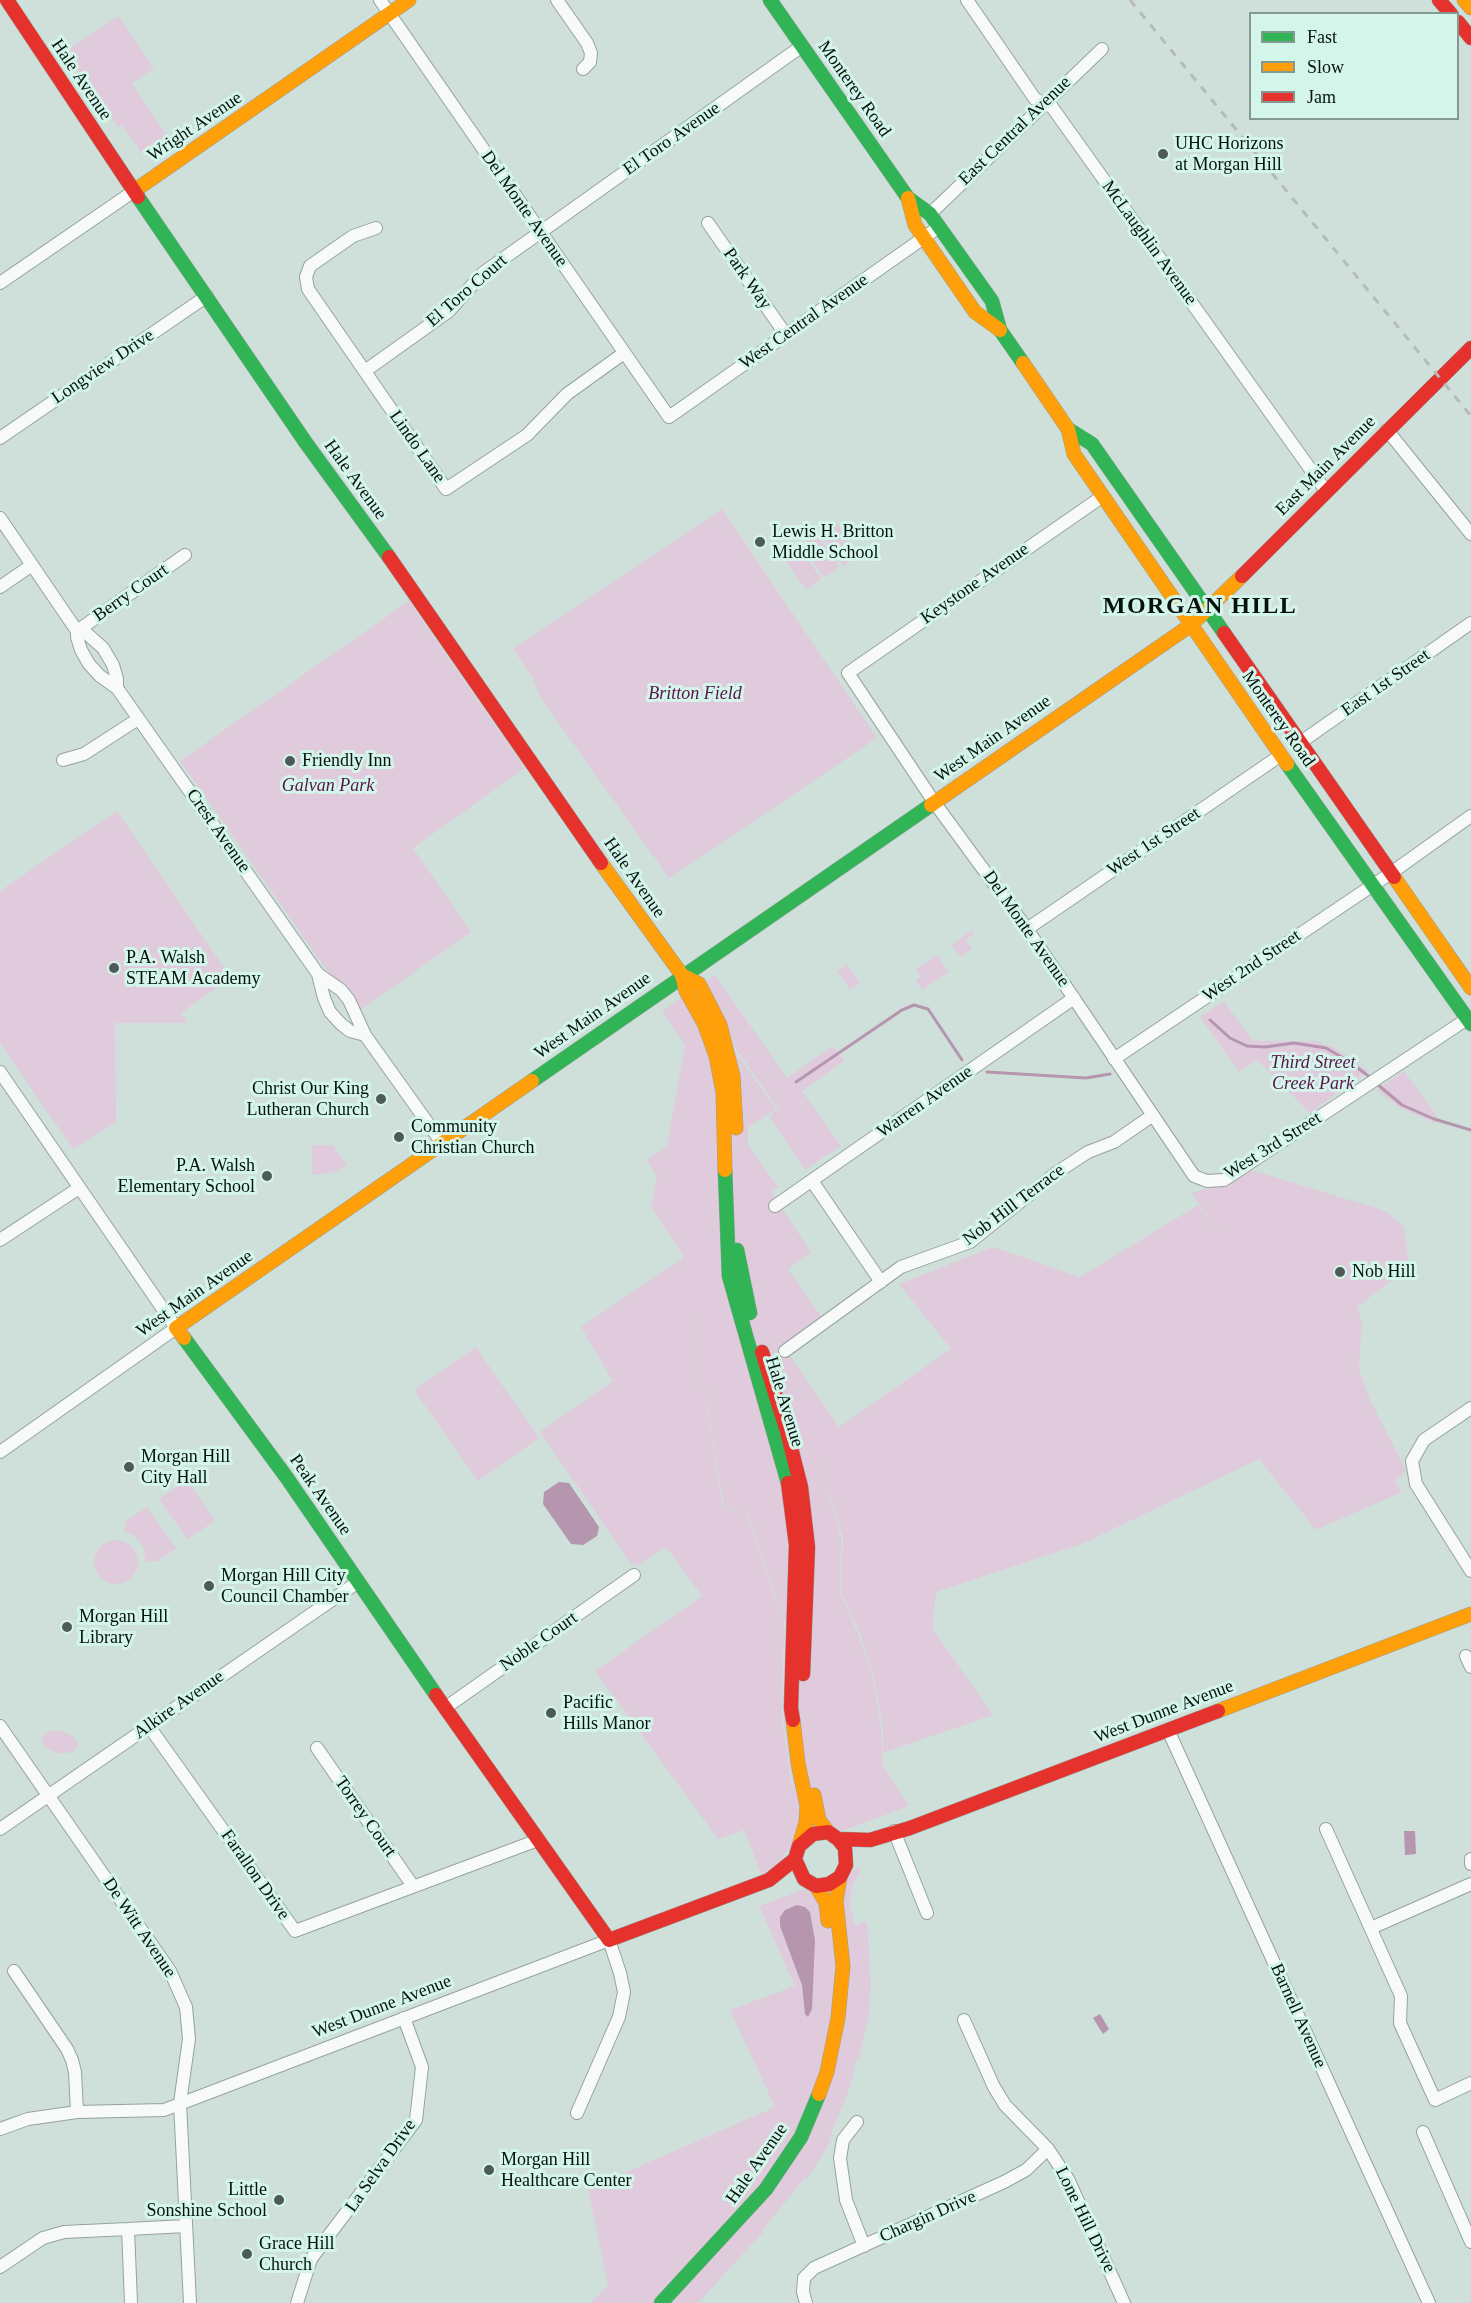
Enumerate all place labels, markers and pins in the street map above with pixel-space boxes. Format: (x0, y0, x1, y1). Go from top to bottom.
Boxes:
place label: UHC Horizons at Morgan Hill (1175, 133, 1283, 176)
marker: UHC Horizons at Morgan Hill (1156, 147, 1170, 161)
place label: Lewis H. Britton Middle School (772, 521, 893, 564)
marker: Lewis H. Britton Middle School (753, 535, 767, 549)
place label: Friendly Inn (302, 750, 391, 772)
marker: Friendly Inn (283, 754, 297, 768)
place label: P.A. Walsh STEAM Academy (126, 947, 260, 990)
marker: P.A. Walsh STEAM Academy (107, 961, 121, 975)
place label: Christ Our King Lutheran Church (247, 1078, 369, 1120)
marker: Christ Our King Lutheran Church (374, 1092, 388, 1106)
place label: Community Christian Church (411, 1116, 534, 1158)
marker: Community Christian Church (392, 1130, 406, 1144)
place label: P.A. Walsh Elementary School (118, 1155, 255, 1198)
marker: P.A. Walsh Elementary School (260, 1169, 274, 1183)
place label: Nob Hill (1352, 1261, 1416, 1283)
marker: Nob Hill (1333, 1265, 1347, 1279)
place label: Morgan Hill City Hall (141, 1446, 230, 1488)
marker: Morgan Hill City Hall (122, 1460, 136, 1474)
place label: Morgan Hill City Council Chamber (221, 1565, 348, 1608)
marker: Morgan Hill City Council Chamber (202, 1579, 216, 1593)
place label: Morgan Hill Library (79, 1606, 168, 1648)
marker: Morgan Hill Library (60, 1620, 74, 1634)
place label: Pacific Hills Manor (563, 1692, 650, 1734)
marker: Pacific Hills Manor (544, 1706, 558, 1720)
place label: Morgan Hill Healthcare Center (501, 2149, 631, 2192)
marker: Morgan Hill Healthcare Center (482, 2163, 496, 2177)
place label: Little Sonshine School (146, 2179, 267, 2222)
marker: Little Sonshine School (272, 2193, 286, 2207)
place label: Grace Hill Church (259, 2233, 334, 2276)
marker: Grace Hill Church (240, 2247, 254, 2261)

